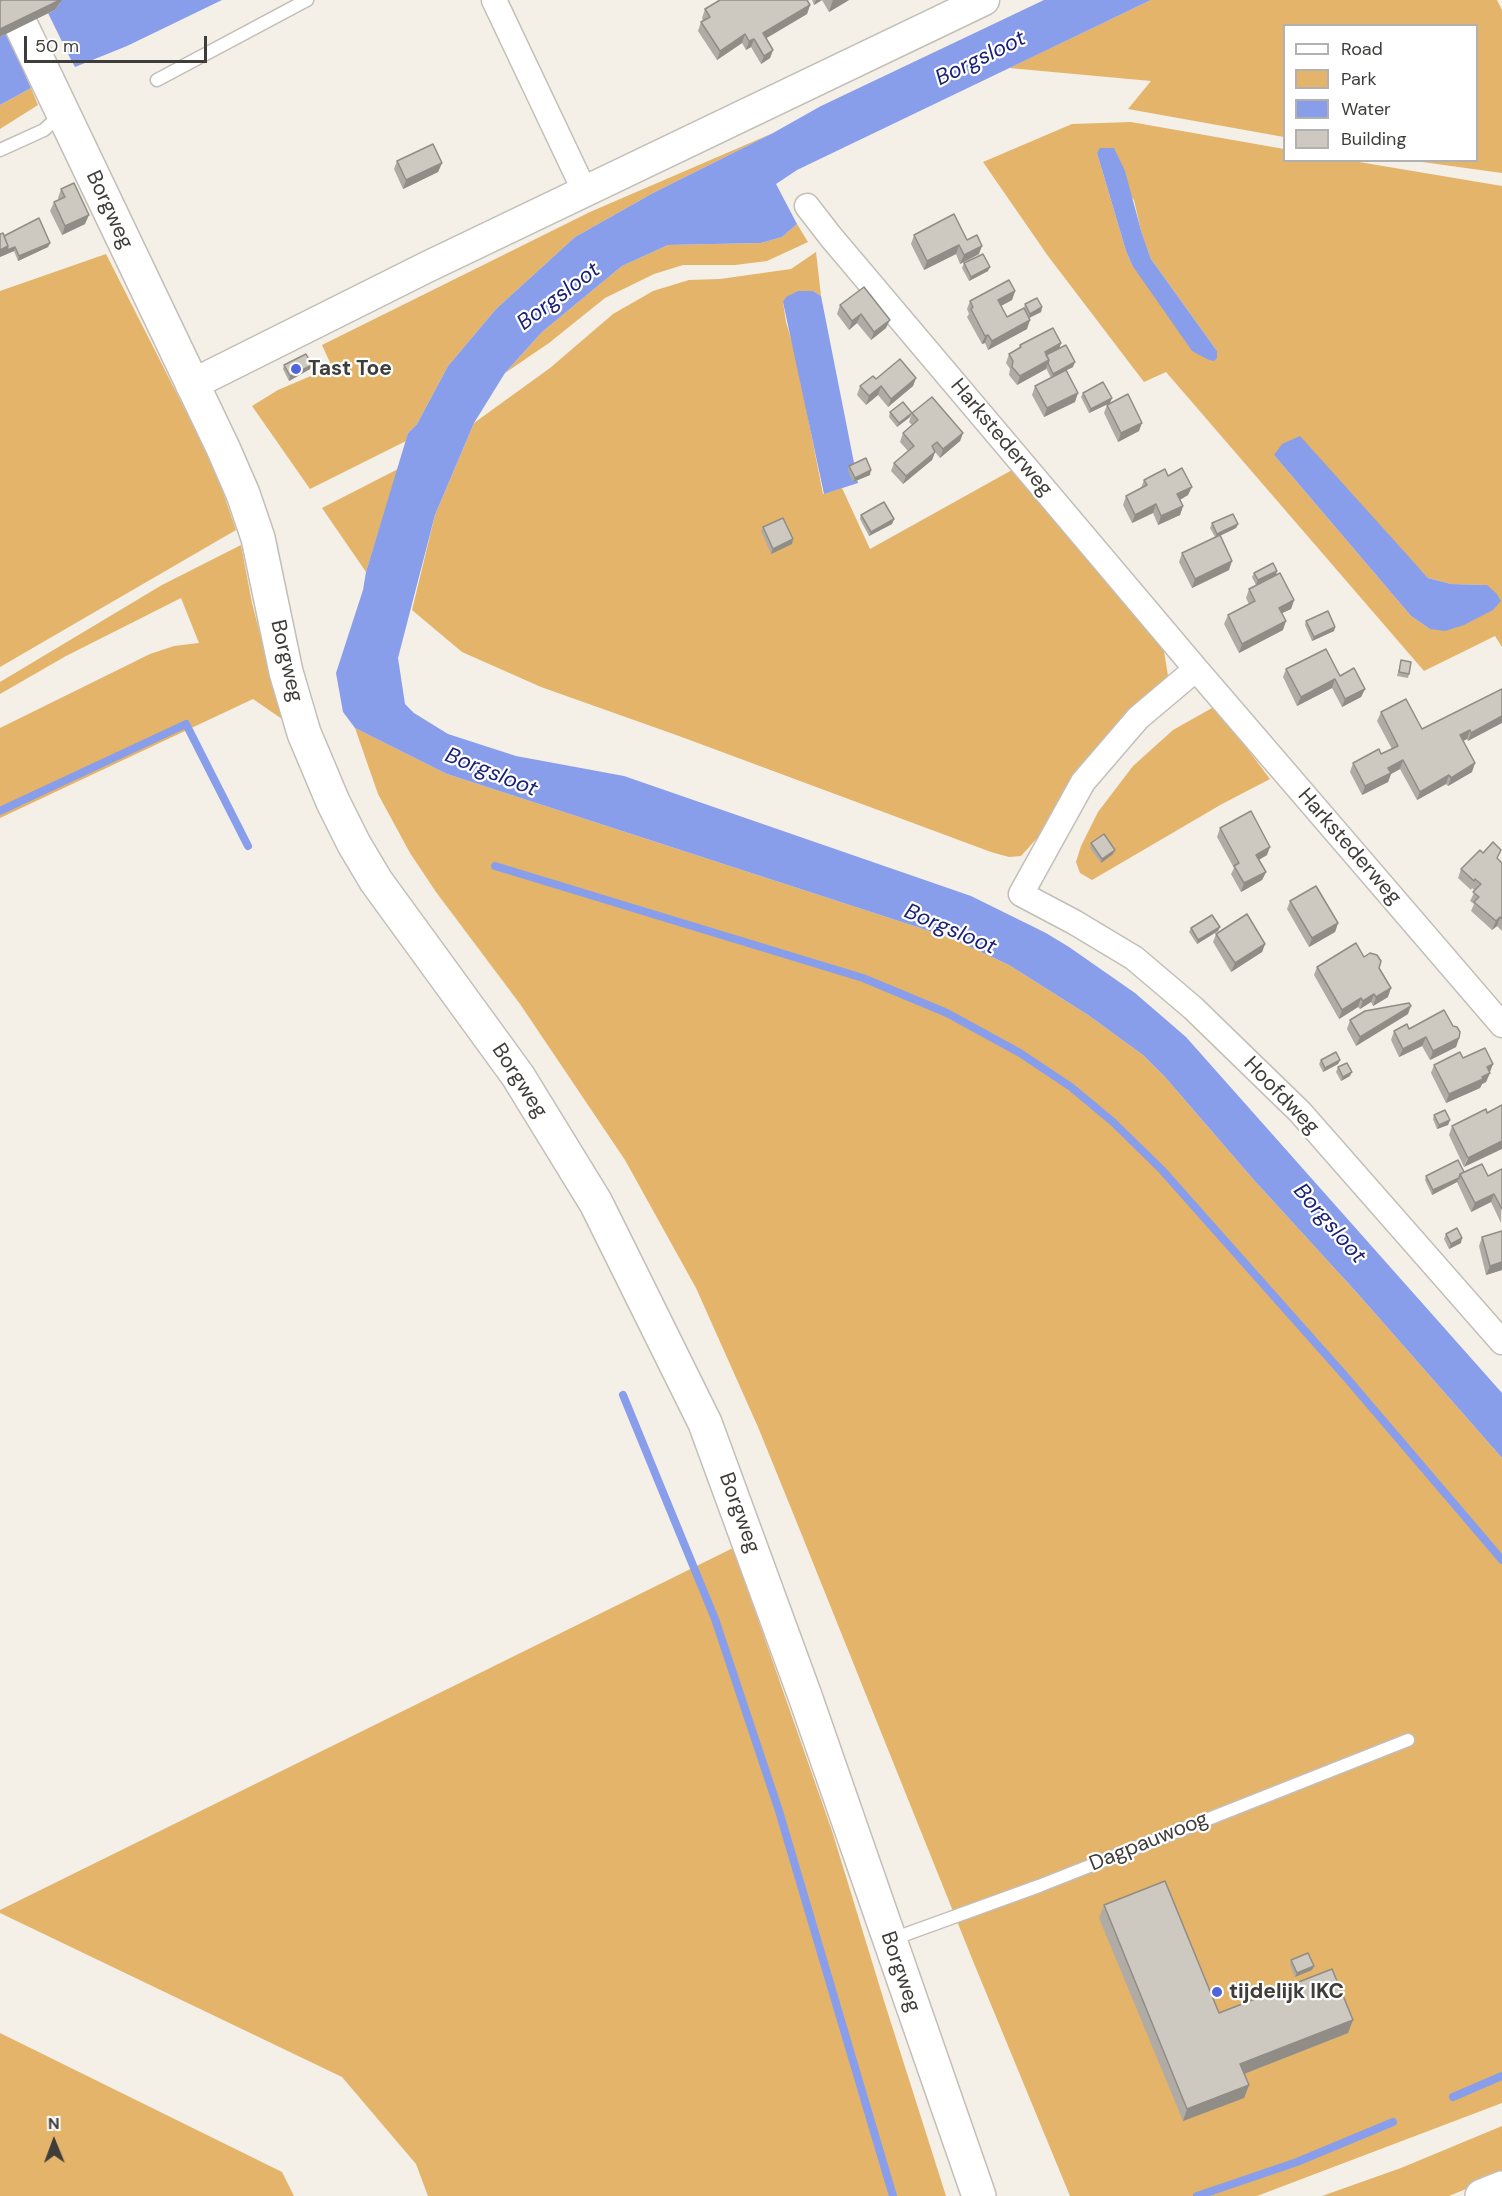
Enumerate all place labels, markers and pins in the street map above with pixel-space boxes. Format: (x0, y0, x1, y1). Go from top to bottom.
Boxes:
place label: Tast Toe (308, 356, 392, 382)
marker: Tast Toe (289, 362, 303, 376)
place label: tijdelijk IKC (1229, 1979, 1344, 2005)
marker: tijdelijk IKC (1210, 1985, 1224, 1999)

